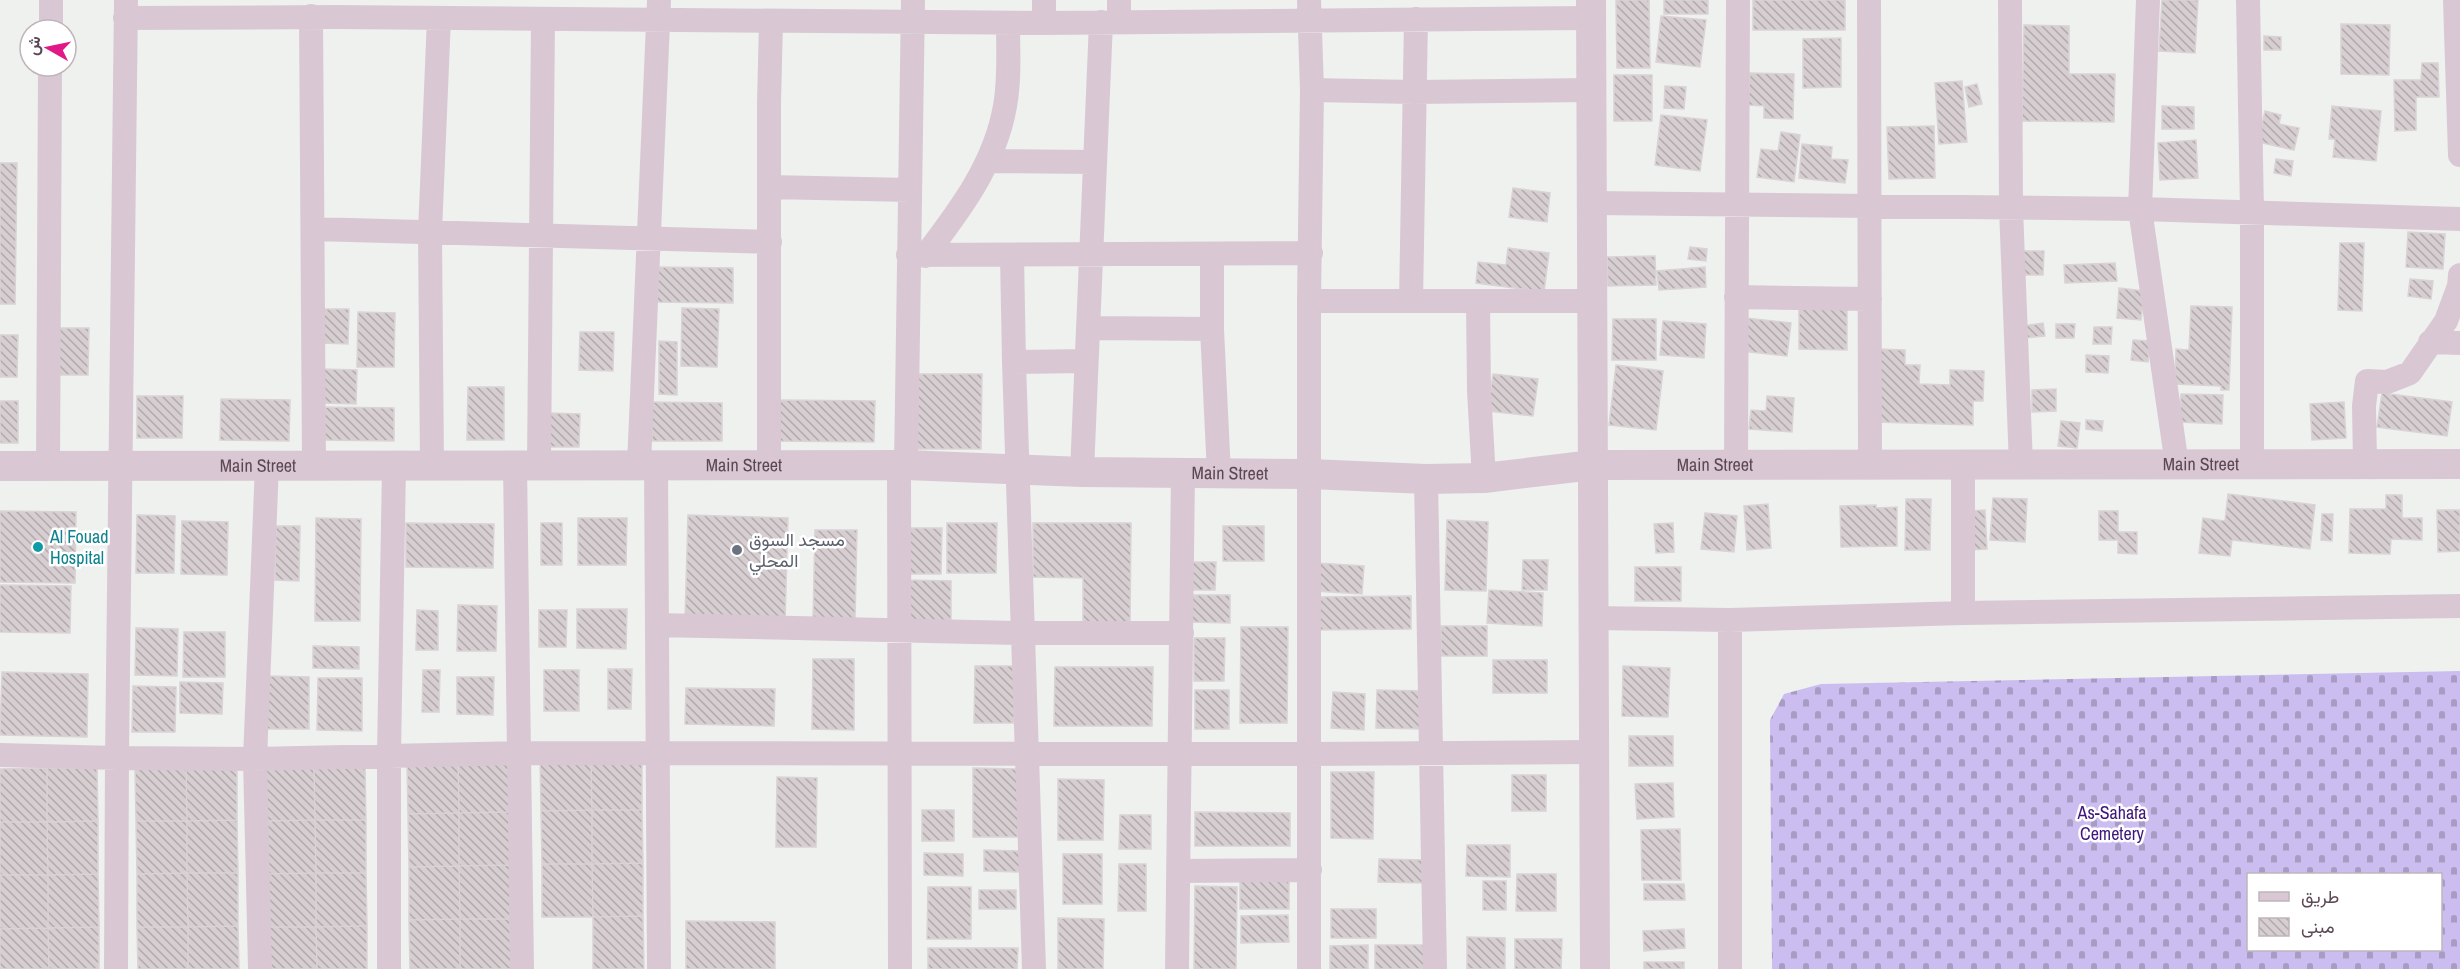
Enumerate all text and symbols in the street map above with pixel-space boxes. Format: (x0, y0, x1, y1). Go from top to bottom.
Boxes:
north arrow (18, 18, 78, 78)
text: ش (21, 34, 46, 57)
street label: Main Street (2163, 451, 2239, 476)
street label: Main Street (706, 452, 782, 477)
street label: Main Street (1677, 452, 1753, 477)
street label: Main Street (220, 453, 296, 478)
street label: Main Street (1192, 460, 1268, 486)
place label: Al Fouad Hospital (49, 524, 108, 570)
place label: مسجد السوق المحلي (749, 527, 845, 576)
marker: Al Fouad Hospital (31, 540, 45, 554)
marker: مسجد السوق المحلي (730, 543, 744, 557)
park label: As-Sahafa Cemetery (2077, 800, 2146, 846)
legend (2247, 873, 2442, 951)
text: طريق (2301, 884, 2339, 909)
text: مبنى (2301, 914, 2335, 939)

